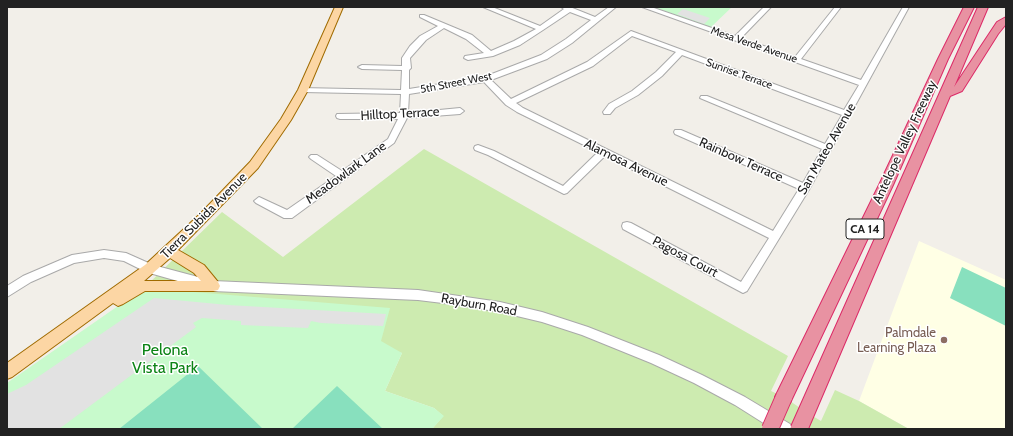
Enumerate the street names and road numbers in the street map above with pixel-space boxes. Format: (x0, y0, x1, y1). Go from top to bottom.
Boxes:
street label: Mesa Verde Avenue (709, 24, 799, 66)
street label: Sunrise Terrace (704, 56, 774, 92)
street label: 5th Street West (419, 70, 493, 96)
street label: Antelope Valley Freeway (870, 78, 940, 206)
street label: San Mateo Avenue (795, 101, 859, 197)
street label: Hilltop Terrace (360, 104, 440, 124)
street label: Rainbow Terrace (697, 135, 785, 185)
street label: Alamosa Avenue (581, 136, 671, 190)
street label: Meadowlark Lane (303, 139, 389, 207)
street label: Tierra Subida Avenue (158, 170, 250, 262)
road number: CA 14 (846, 219, 884, 239)
street label: Pagosa Court (650, 233, 720, 281)
street label: Rayburn Road (440, 291, 518, 319)

